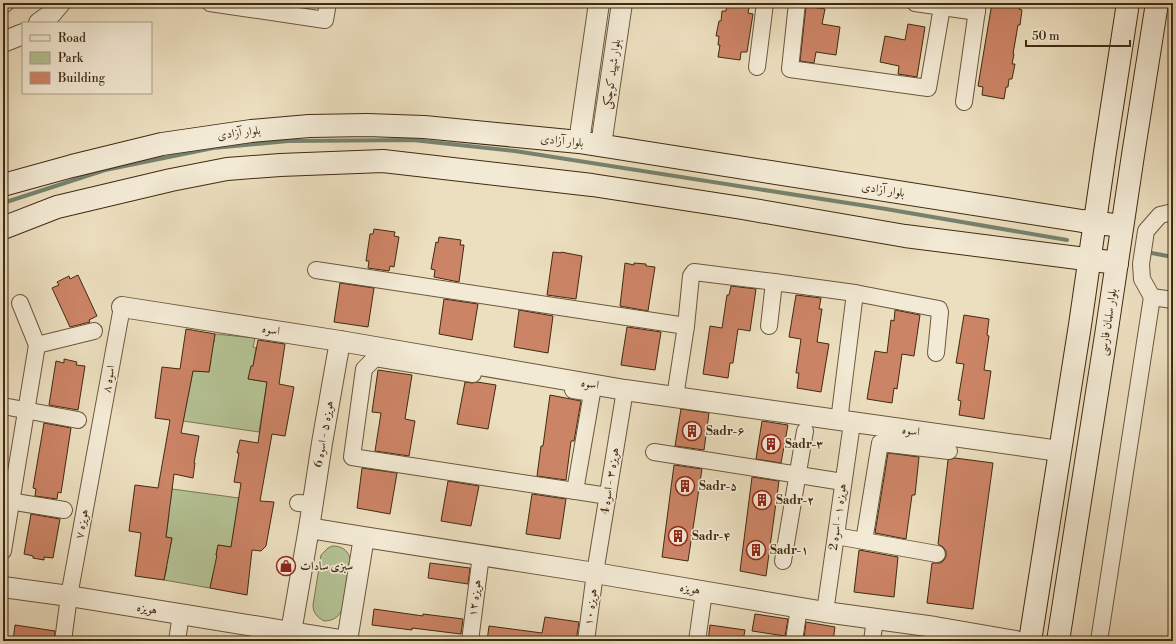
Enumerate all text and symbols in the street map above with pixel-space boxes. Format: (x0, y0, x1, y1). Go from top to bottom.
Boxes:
legend (22, 22, 152, 94)
scale bar (1026, 22, 1130, 48)
text: 50 m (1032, 29, 1060, 44)
text: Road (58, 31, 86, 46)
street label: بلوار شهید کوچکی (600, 38, 625, 110)
text: Park (58, 51, 84, 66)
text: Building (57, 71, 106, 86)
street label: بلوار آزادی (216, 122, 262, 143)
street label: بلوار آزادی (540, 130, 585, 151)
street label: بلوار آزادی (860, 178, 906, 201)
street label: بلوار سلمان فارسی (1095, 287, 1122, 357)
street label: اسوه (261, 321, 281, 339)
street label: اسوه ۸ (99, 364, 119, 394)
street label: اسوه (580, 375, 601, 393)
street label: هویزه ۵ - اسوه 6 (311, 399, 337, 469)
building icon: Sadr-۶ (681, 420, 703, 442)
street label: اسوه (901, 422, 921, 440)
place label: Sadr-۶ (706, 424, 744, 439)
building icon: Sadr-۳ (760, 433, 782, 455)
place label: Sadr-۳ (785, 437, 823, 452)
street label: هویزه ۳ - اسوه 4 (597, 446, 623, 516)
building icon: Sadr-۵ (674, 475, 696, 497)
place label: Sadr-۵ (699, 479, 737, 494)
street label: هویزه ۱ - اسوه 2 (826, 483, 850, 551)
building icon: Sadr-۲ (751, 489, 773, 511)
place label: Sadr-۲ (776, 493, 814, 508)
street label: هویزه ۷ (72, 508, 92, 540)
building icon: Sadr-۴ (667, 525, 689, 547)
place label: Sadr-۴ (692, 529, 730, 544)
building icon: Sadr-۱ (745, 539, 767, 561)
place label: Sadr-۱ (770, 543, 808, 558)
shop icon: سبزی سادات (275, 555, 297, 577)
place label: سبزی سادات (300, 559, 353, 574)
street label: هویزه ۱۲ (465, 579, 485, 617)
street label: هویزه (679, 580, 701, 598)
street label: هویزه ۱۰ (581, 588, 601, 626)
street label: هویزه (136, 600, 158, 618)

